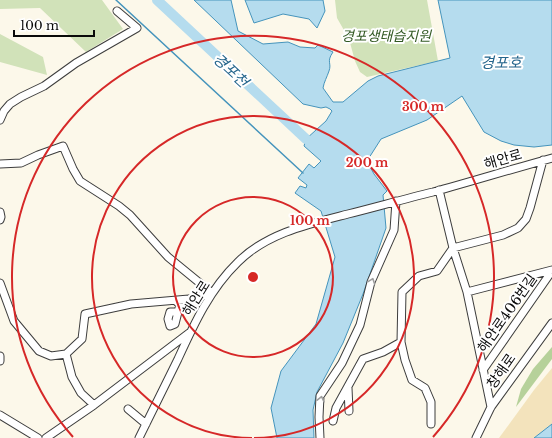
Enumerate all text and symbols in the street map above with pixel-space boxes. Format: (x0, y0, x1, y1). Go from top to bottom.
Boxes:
scale bar (14, 12, 94, 38)
text: 100 m (20, 18, 59, 33)
park label: 경포생태습지원 (341, 27, 432, 45)
water label: 경포천 (209, 49, 254, 93)
water label: 경포호 (480, 53, 523, 72)
text: 300 m (402, 99, 445, 114)
street label: 해안로 (482, 145, 524, 173)
text: 200 m (346, 155, 389, 170)
text: 100 m (290, 213, 331, 228)
centre of rings (246, 270, 260, 284)
street label: 해안로406번길 (473, 270, 541, 356)
street label: 해안로 (178, 277, 214, 319)
one-way arrow (367, 278, 376, 285)
street label: 창해로 (483, 350, 520, 392)
one-way arrow (317, 396, 325, 403)

